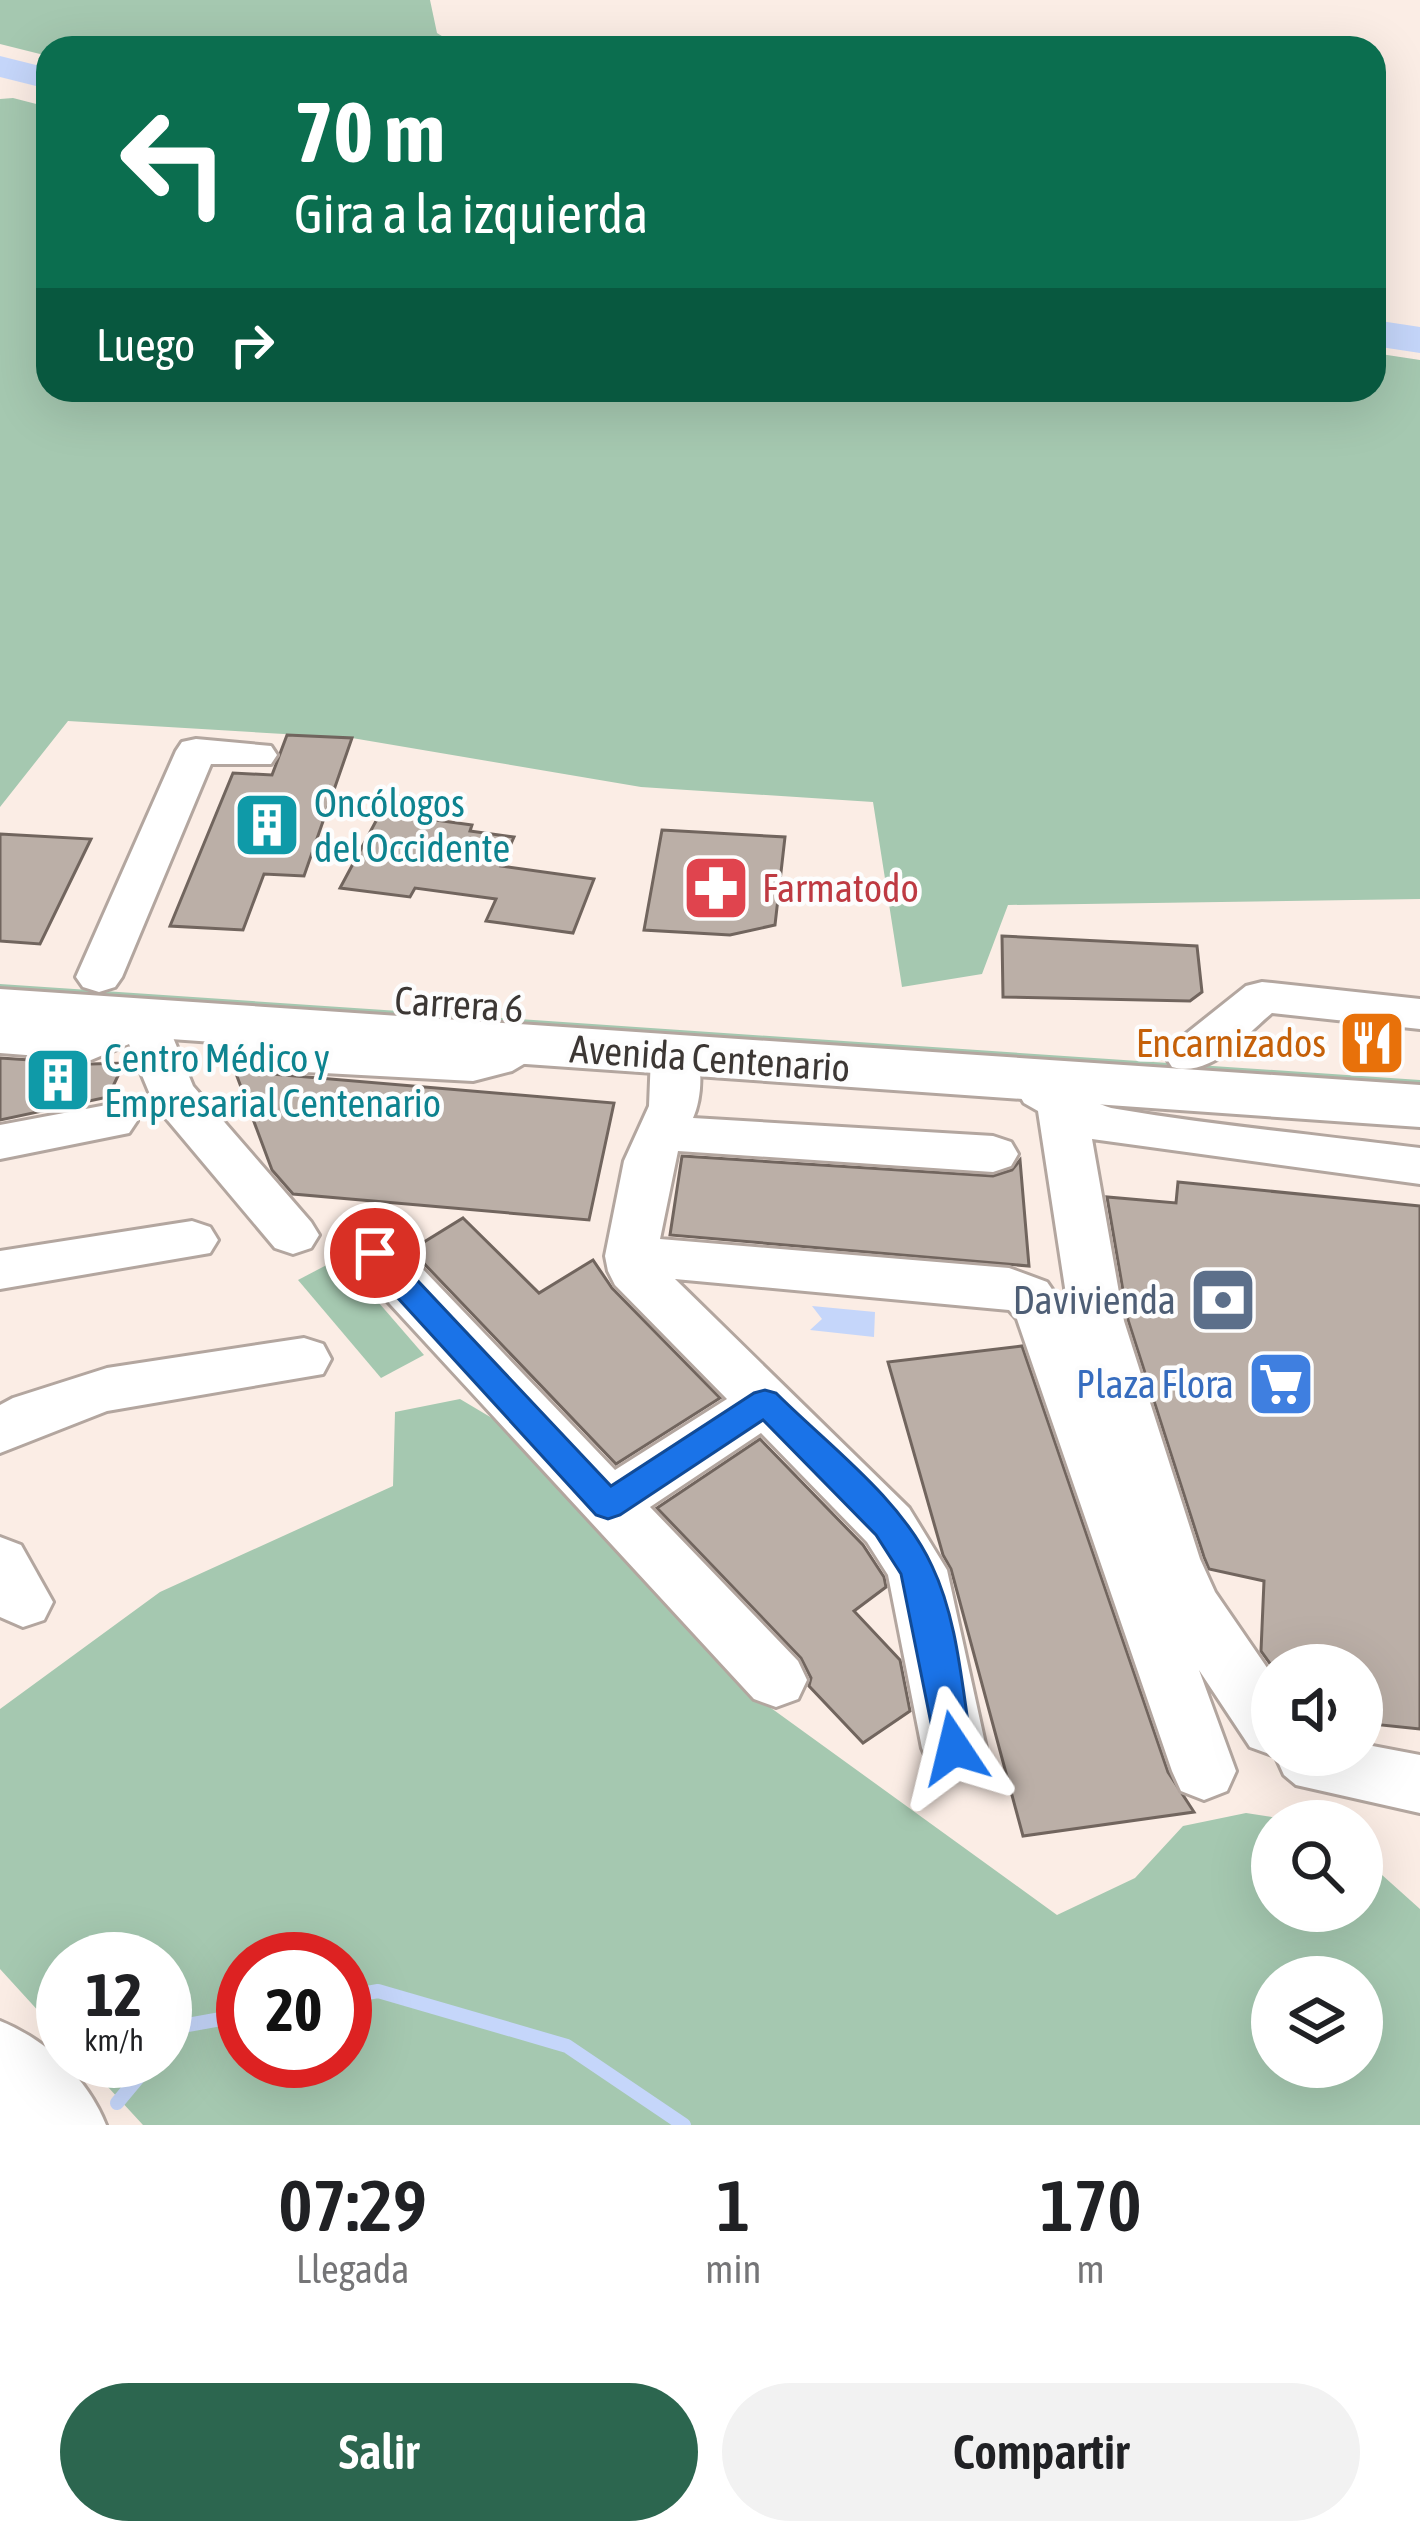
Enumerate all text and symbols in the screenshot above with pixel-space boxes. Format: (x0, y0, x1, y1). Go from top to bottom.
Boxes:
icon: left (96, 84, 252, 240)
text: 70 m (294, 84, 445, 180)
text: Gira a la izquierda (294, 183, 648, 244)
icon: right (219, 312, 285, 378)
text: Luego (96, 319, 195, 371)
place label: Oncólogos del Occidente (314, 781, 510, 870)
building icon: Oncólogos del Occidente (232, 790, 302, 860)
pharmacy icon: Farmatodo (681, 853, 751, 923)
place label: Farmatodo (762, 866, 919, 910)
street label: Carrera 6 (393, 978, 525, 1030)
restaurant icon: Encarnizados (1337, 1008, 1407, 1078)
place label: Encarnizados (1136, 1021, 1326, 1065)
street label: Avenida Centenario (568, 1026, 852, 1090)
place label: Centro Médico y Empresarial Centenario (104, 1036, 441, 1125)
building icon: Centro Médico y Empresarial Centenario (23, 1045, 93, 1115)
pin (324, 1202, 426, 1304)
icon: arrive (342, 1220, 408, 1286)
bank icon: Davivienda (1188, 1265, 1258, 1335)
place label: Davivienda (1013, 1278, 1176, 1322)
supermarket icon: Plaza Flora (1246, 1349, 1316, 1419)
place label: Plaza Flora (1076, 1362, 1234, 1406)
map controls (1251, 1644, 1383, 2088)
button: sound (1251, 1644, 1383, 1776)
position arrow (891, 1685, 1017, 1811)
button: search (1251, 1800, 1383, 1932)
speed limit sign: 20 (216, 1932, 372, 2088)
button: layers (1251, 1956, 1383, 2088)
text: 12 (86, 1960, 142, 2029)
text: km/h (84, 2023, 144, 2057)
text: 07:29 (279, 2164, 427, 2246)
text: 1 (716, 2164, 750, 2246)
text: 170 (1040, 2164, 1141, 2246)
text: Llegada (296, 2247, 409, 2291)
text: min (705, 2247, 761, 2291)
text: m (1077, 2247, 1105, 2291)
button: Salir (60, 2383, 698, 2521)
button: Compartir (722, 2383, 1360, 2521)

